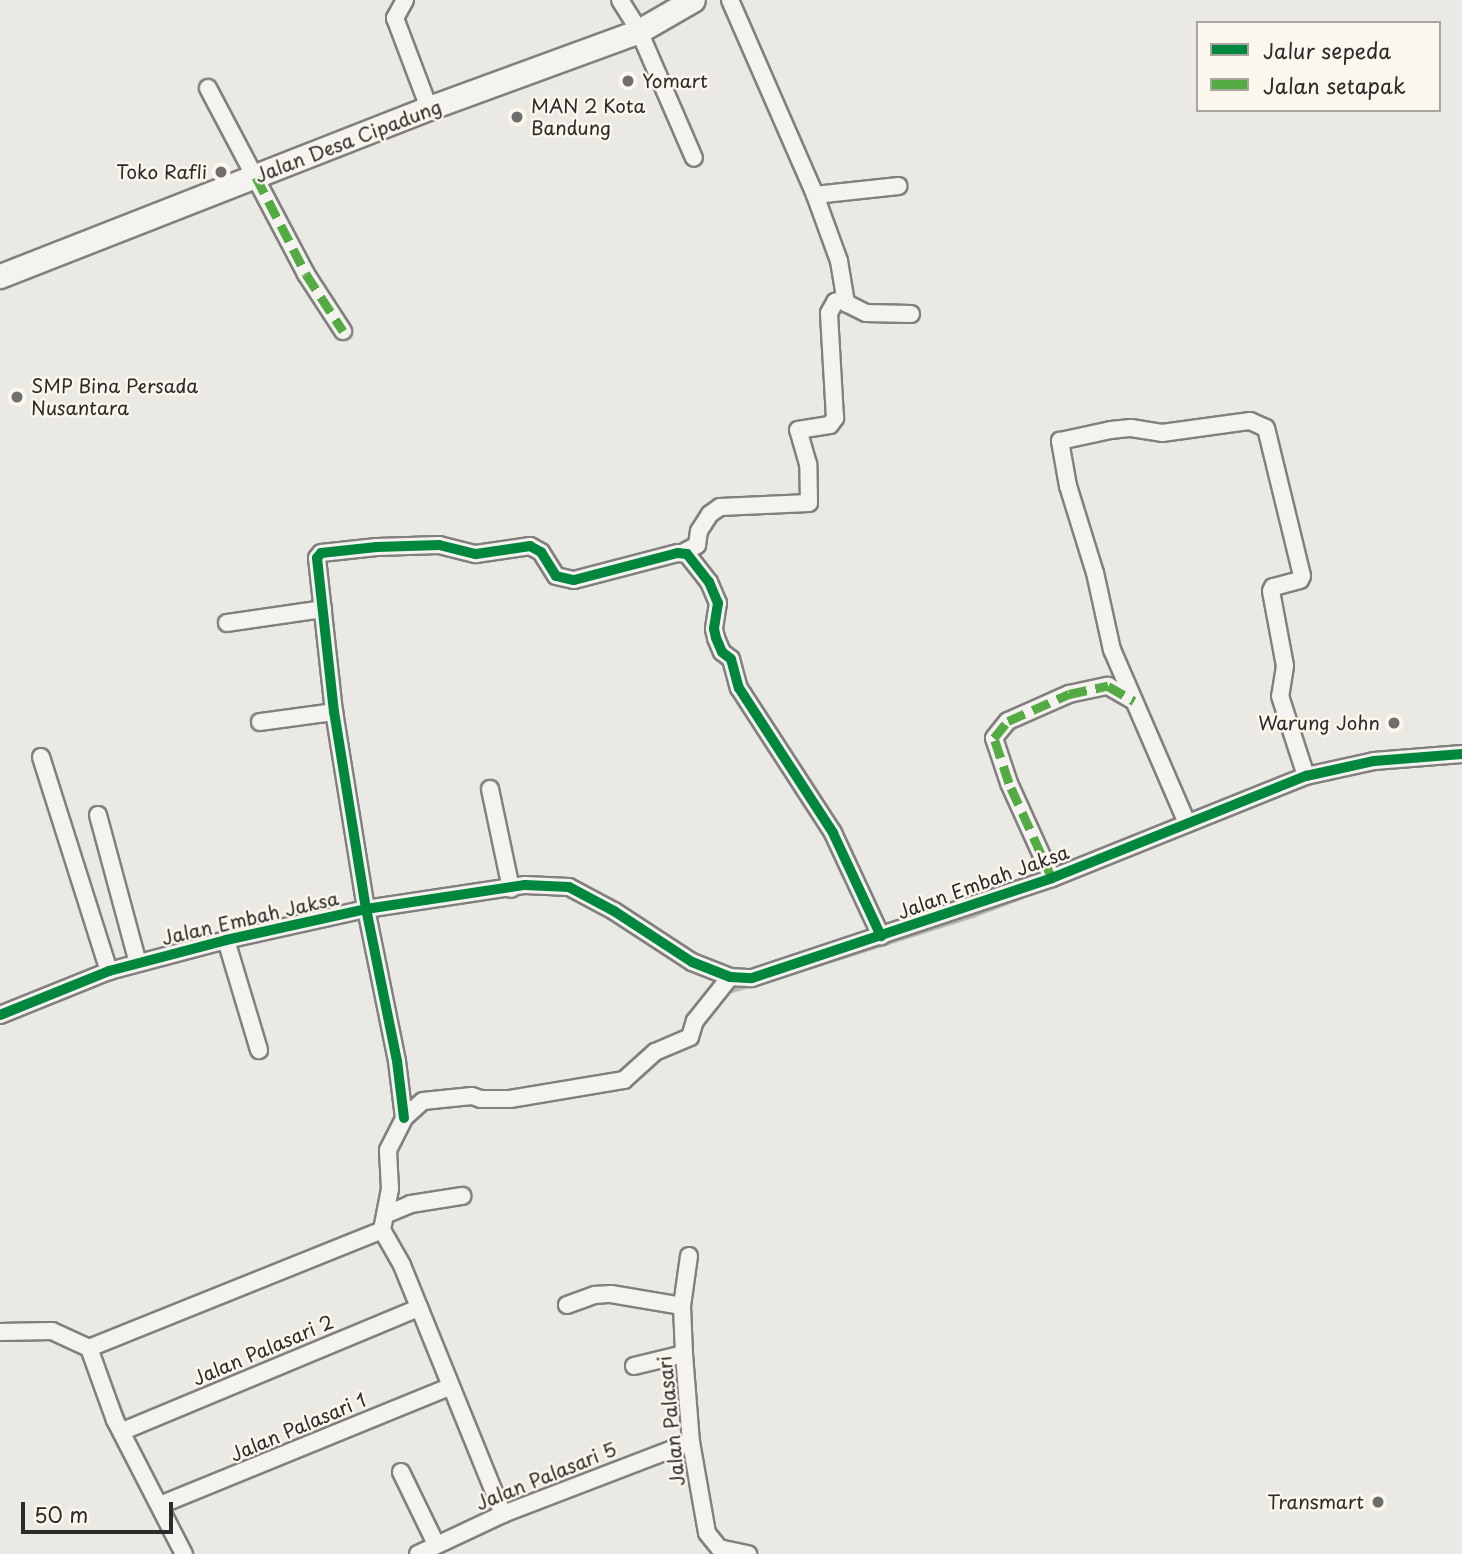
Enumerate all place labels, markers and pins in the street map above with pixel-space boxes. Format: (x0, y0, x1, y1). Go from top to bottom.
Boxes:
place label: Yomart (642, 70, 708, 92)
marker: Yomart (620, 73, 636, 89)
place label: MAN 2 Kota Bandung (531, 95, 645, 139)
marker: MAN 2 Kota Bandung (509, 109, 525, 125)
place label: Toko Rafli (115, 161, 207, 183)
marker: Toko Rafli (213, 164, 229, 180)
place label: SMP Bina Persada Nusantara (31, 375, 199, 419)
marker: SMP Bina Persada Nusantara (9, 389, 25, 405)
place label: Warung John (1258, 712, 1380, 734)
marker: Warung John (1386, 715, 1402, 731)
place label: Transmart (1267, 1491, 1364, 1513)
marker: Transmart (1370, 1494, 1386, 1510)

